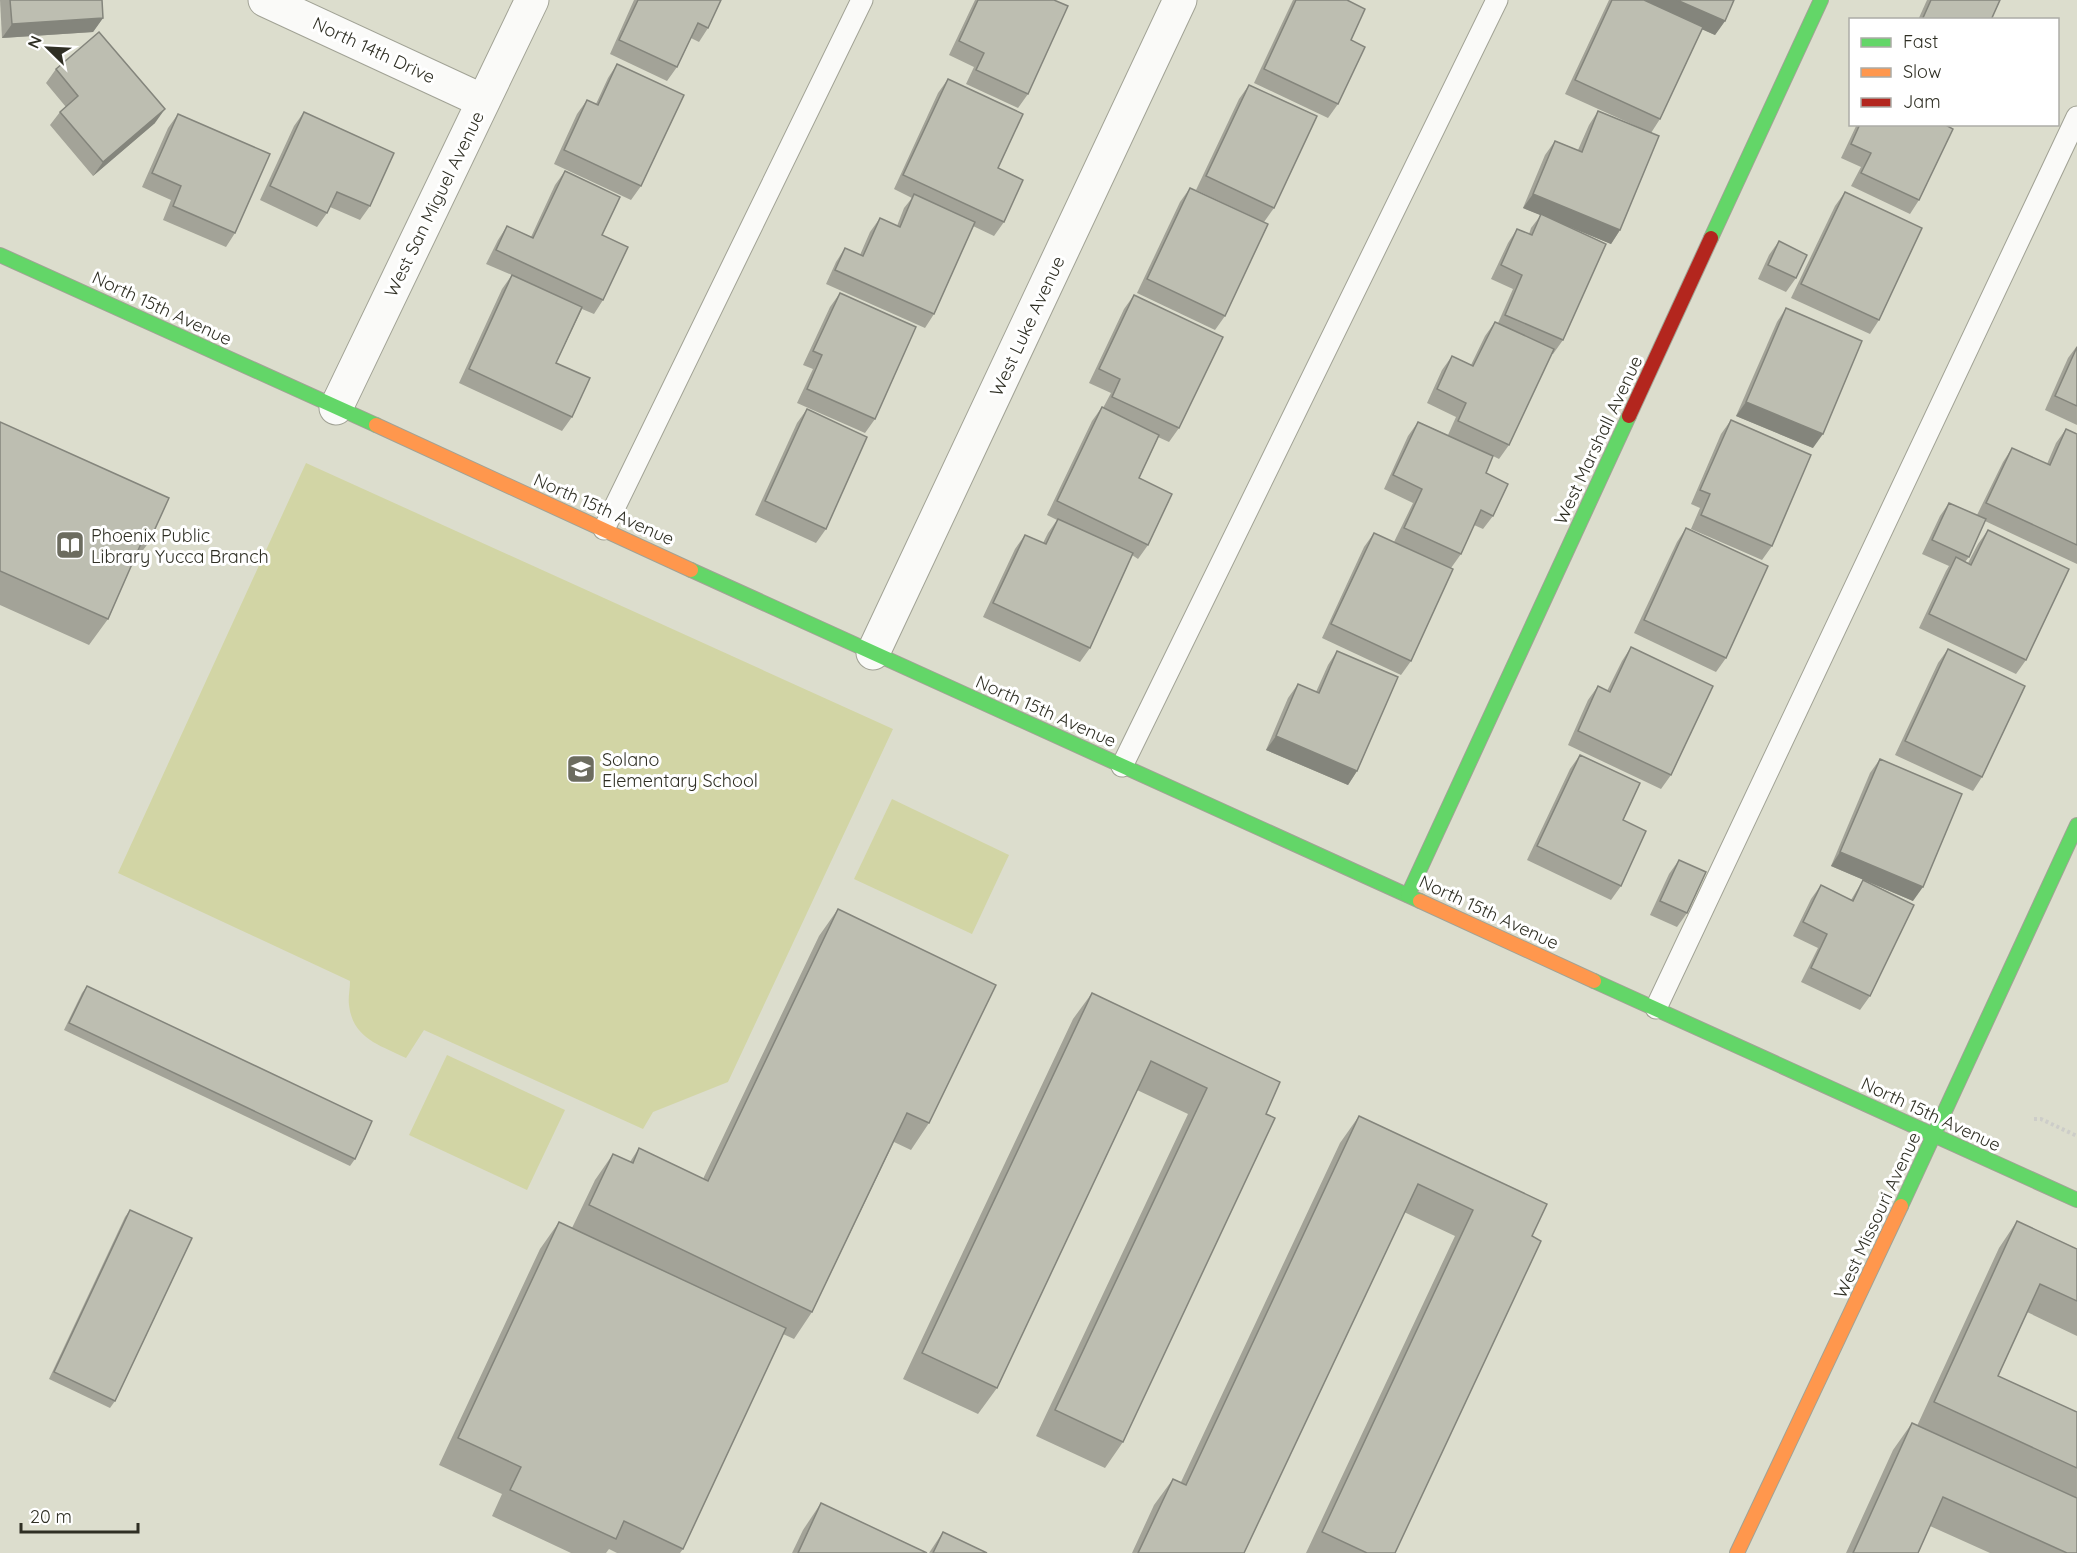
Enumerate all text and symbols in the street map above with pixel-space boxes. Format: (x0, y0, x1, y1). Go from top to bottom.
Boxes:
street label: North 14th Drive (309, 12, 439, 88)
north arrow (18, 18, 78, 78)
legend (1849, 18, 2059, 126)
text: Fast (1903, 30, 1938, 53)
text: N (23, 32, 46, 51)
text: Slow (1903, 60, 1941, 83)
text: Jam (1903, 90, 1941, 113)
street label: West San Miguel Avenue (379, 107, 489, 301)
street label: West Luke Avenue (984, 252, 1070, 400)
street label: North 15th Avenue (89, 266, 235, 350)
street label: West Marshall Avenue (1549, 352, 1647, 528)
street label: North 15th Avenue (530, 468, 678, 550)
place label: Phoenix Public Library Yucca Branch (91, 524, 269, 568)
library icon: Phoenix Public Library Yucca Branch (54, 529, 86, 561)
street label: North 15th Avenue (972, 670, 1120, 752)
place label: Solano Elementary School (602, 748, 758, 792)
school or university icon: Solano Elementary School (565, 753, 597, 785)
street label: North 15th Avenue (1416, 870, 1562, 954)
street label: North 15th Avenue (1858, 1072, 2004, 1156)
street label: West Missouri Avenue (1828, 1128, 1926, 1302)
scale bar (21, 1496, 138, 1534)
text: 20 m (30, 1505, 72, 1528)

